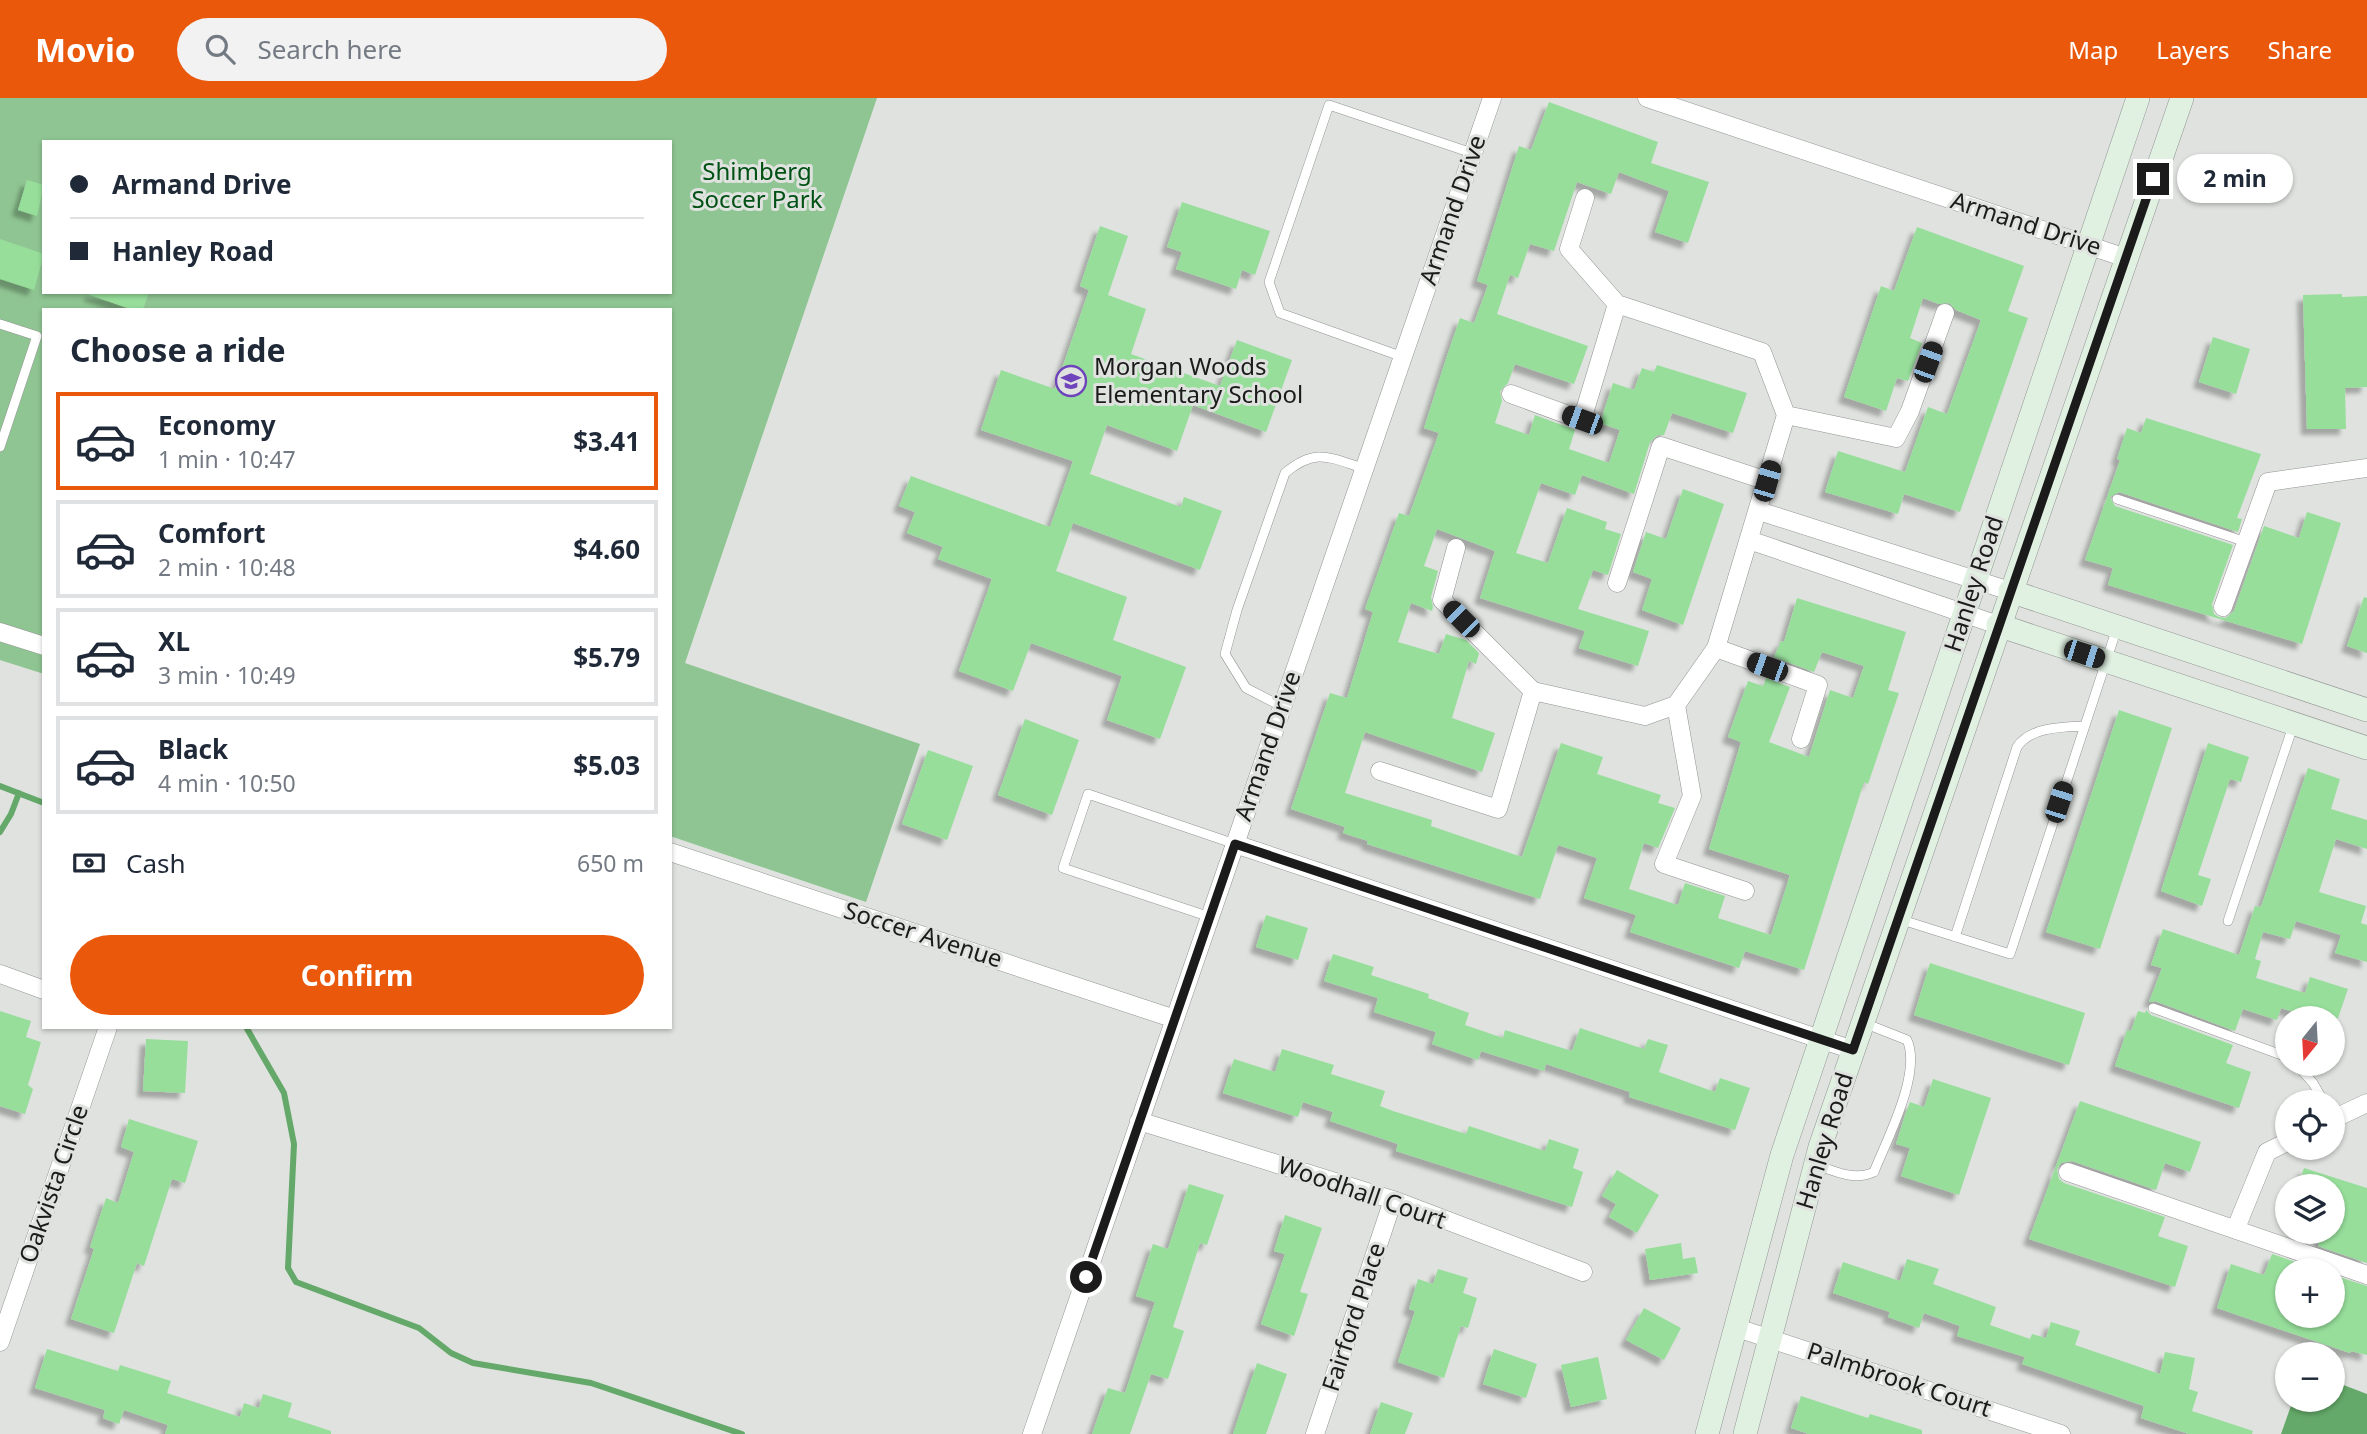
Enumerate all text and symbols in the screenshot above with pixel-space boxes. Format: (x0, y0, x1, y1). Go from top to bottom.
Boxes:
search box (177, 18, 667, 81)
text: Movio (35, 27, 135, 72)
icon: search (201, 30, 239, 68)
text: Search here (257, 31, 402, 67)
text: Map (2068, 33, 2118, 66)
text: Layers (2156, 33, 2230, 66)
text: Share (2268, 33, 2332, 66)
street label: Armand Drive (1411, 130, 1493, 289)
park label: Shimberg Soccer Park (691, 154, 823, 215)
callout: 2 min (2178, 154, 2293, 204)
text: 2 min (2203, 162, 2267, 194)
route end (2137, 163, 2169, 195)
text: Armand Drive (112, 166, 291, 202)
street label: Armand Drive (1947, 183, 2106, 262)
text: Hanley Road (112, 233, 274, 269)
text: Choose a ride (70, 328, 286, 371)
car (1911, 339, 1946, 385)
place label: Morgan Woods Elementary School (1094, 349, 1303, 410)
school or university icon: Morgan Woods Elementary School (1054, 364, 1088, 398)
car (1559, 403, 1606, 437)
text: Economy (158, 407, 276, 443)
icon: car (74, 410, 137, 473)
text: $3.41 (573, 423, 640, 459)
text: 1 min · 10:47 (158, 443, 296, 475)
car (1752, 458, 1783, 504)
street label: Hanley Road (1935, 511, 2010, 656)
text: Comfort (158, 515, 266, 551)
icon: car (74, 518, 137, 581)
text: $4.60 (573, 531, 640, 567)
text: 2 min · 10:48 (158, 551, 296, 583)
car (1439, 597, 1484, 641)
text: XL (158, 623, 190, 659)
icon: car (74, 626, 137, 689)
car (2061, 638, 2108, 670)
text: $5.79 (573, 639, 640, 675)
car (1744, 650, 1791, 684)
text: 3 min · 10:49 (158, 659, 296, 691)
street label: Armand Drive (1226, 666, 1308, 825)
text: Black (158, 731, 228, 767)
icon: car (74, 734, 137, 797)
text: $5.03 (573, 747, 640, 783)
text: 4 min · 10:50 (158, 767, 296, 799)
car (2043, 779, 2076, 825)
icon: cash (70, 844, 108, 882)
text: Cash (126, 845, 186, 881)
text: 650 m (577, 847, 644, 879)
street label: Soccer Avenue (840, 892, 1007, 975)
button: Confirm (70, 935, 644, 1015)
north arrow (2275, 1006, 2345, 1076)
map controls (2275, 1006, 2345, 1412)
street label: Hanley Road (1787, 1068, 1860, 1213)
button: locate (2275, 1090, 2345, 1160)
street label: Oakvista Circle (10, 1100, 95, 1267)
street label: Woodhall Court (1274, 1147, 1451, 1236)
button: layers (2275, 1174, 2345, 1244)
street label: Fairford Place (1313, 1238, 1392, 1395)
button: + (2275, 1258, 2345, 1328)
route start (1070, 1261, 1102, 1293)
street label: Palmbrook Court (1803, 1333, 1996, 1424)
button: − (2275, 1342, 2345, 1412)

